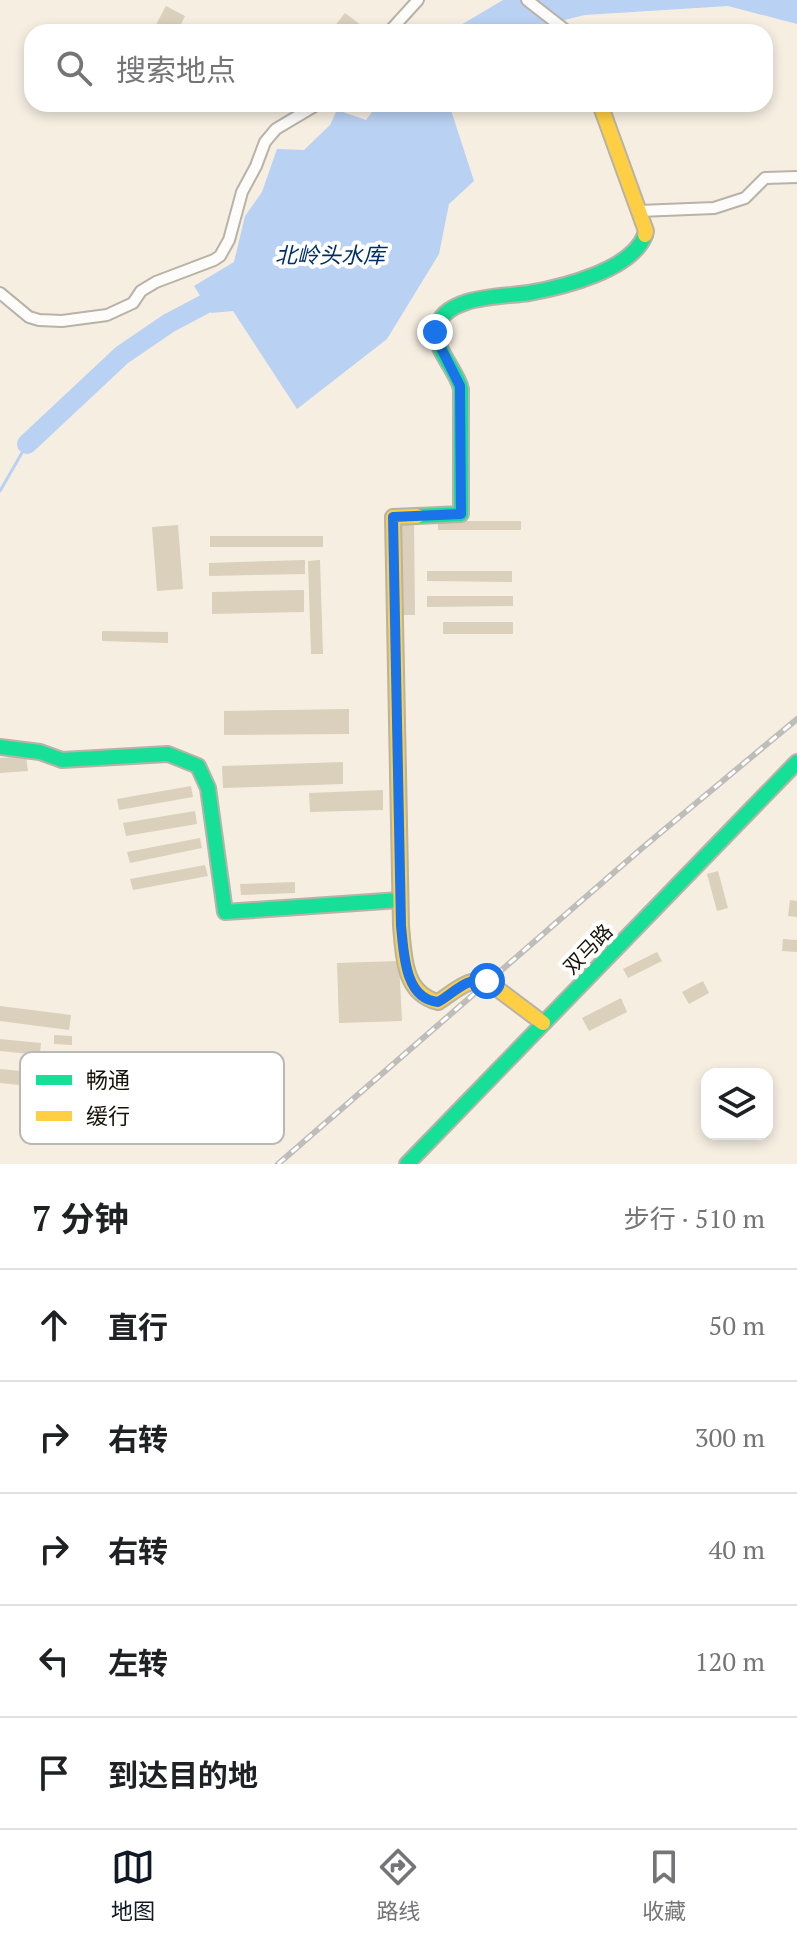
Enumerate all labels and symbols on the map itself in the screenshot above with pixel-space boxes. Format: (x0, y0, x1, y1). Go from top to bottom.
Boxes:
water label: 北岭头水库 (275, 240, 389, 269)
route end (417, 314, 453, 350)
street label: 双马路 (557, 918, 618, 980)
route start (469, 963, 505, 999)
legend (20, 1052, 284, 1144)
text: 畅通 (86, 1065, 130, 1094)
text: 缓行 (86, 1101, 130, 1130)

